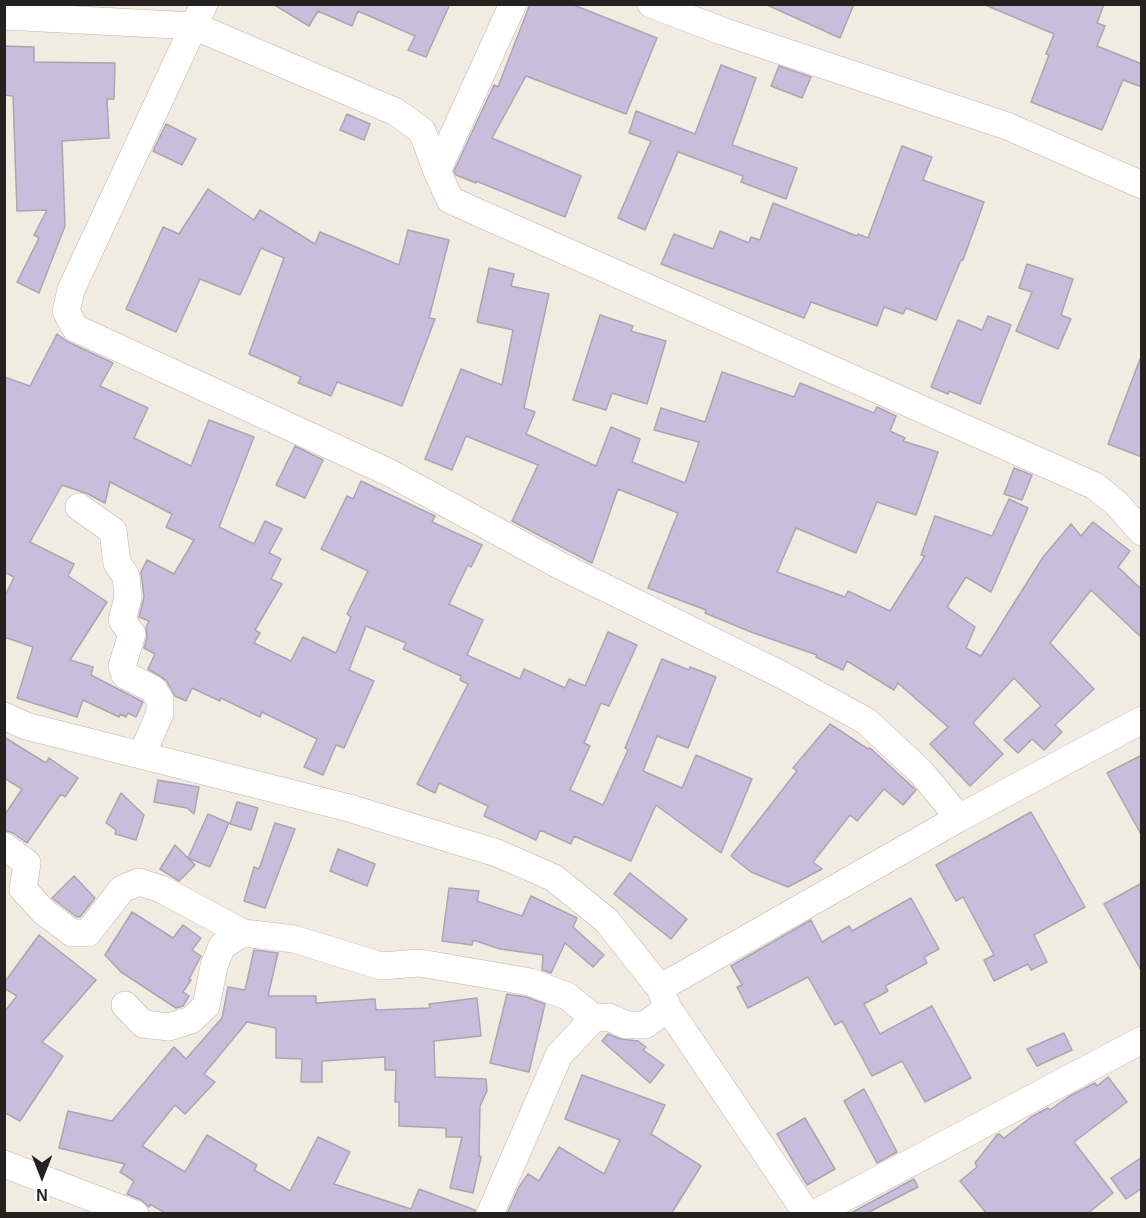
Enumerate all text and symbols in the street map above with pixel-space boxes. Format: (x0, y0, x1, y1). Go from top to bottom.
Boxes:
north arrow (12, 1146, 72, 1206)
text: N (36, 1186, 48, 1203)

